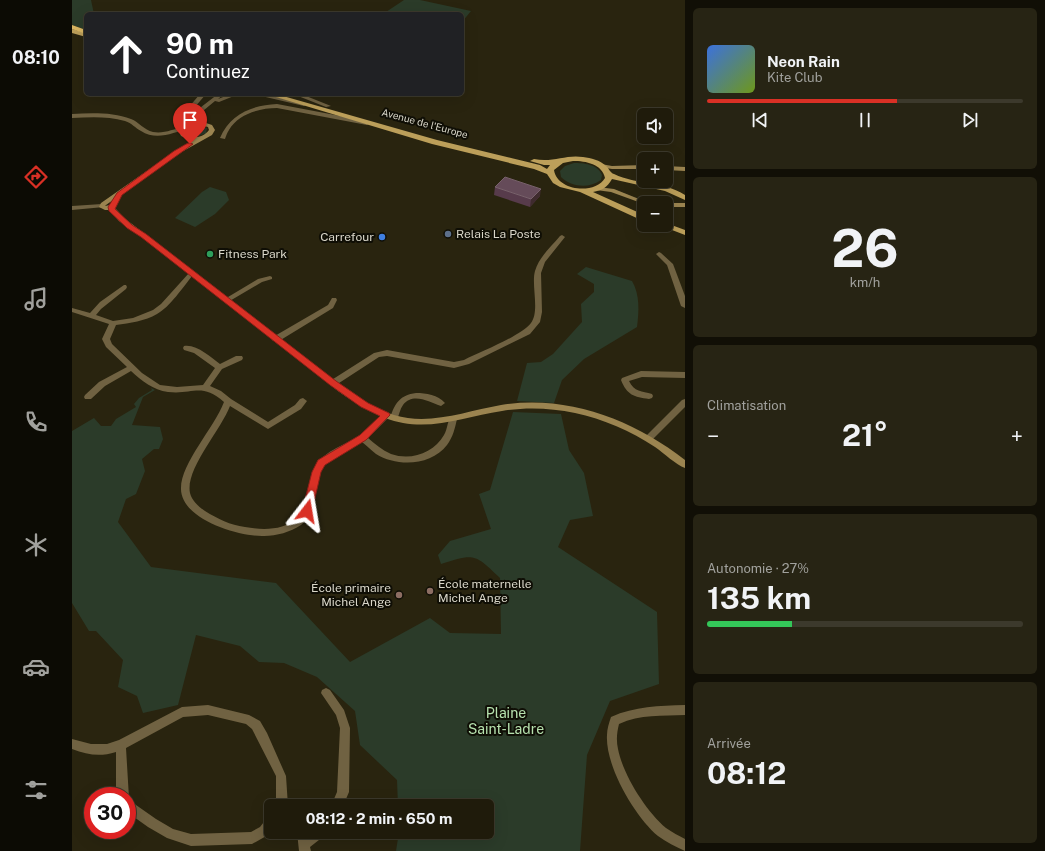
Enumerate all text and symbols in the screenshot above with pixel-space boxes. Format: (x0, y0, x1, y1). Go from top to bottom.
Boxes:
text: 90 m (166, 27, 234, 60)
icon: ahead (100, 28, 152, 80)
text: 08:10 (12, 47, 60, 68)
text: Neon Rain (767, 53, 840, 70)
text: Continuez (166, 61, 250, 82)
text: Kite Club (767, 70, 822, 85)
pin (173, 103, 207, 144)
street label: Avenue de l'Europe (381, 106, 470, 140)
map controls (637, 108, 673, 232)
button: sound (637, 108, 673, 144)
icon: arrive (179, 109, 201, 131)
icon: previous (749, 109, 771, 131)
icon: pause (854, 109, 876, 131)
icon: next (959, 109, 981, 131)
button: + (637, 152, 673, 188)
icon: directions (22, 163, 50, 191)
button: − (637, 196, 673, 232)
text: 26 (831, 218, 899, 279)
place label: Relais La Poste (456, 227, 541, 241)
marker: Relais La Poste (443, 229, 453, 239)
place label: Carrefour (320, 230, 374, 244)
marker: Carrefour (377, 232, 387, 242)
place label: Fitness Park (218, 247, 287, 261)
marker: Fitness Park (205, 249, 215, 259)
text: km/h (850, 275, 880, 290)
icon: music (22, 285, 50, 313)
text: Climatisation (707, 398, 786, 413)
icon: phone (22, 408, 50, 436)
text: 21° (842, 417, 888, 453)
text: − (707, 423, 719, 449)
text: + (1011, 423, 1023, 449)
position arrow (286, 490, 328, 532)
icon: climate (22, 531, 50, 559)
text: Autonomie · 27% (707, 561, 809, 576)
place label: École maternelle Michel Ange (438, 577, 532, 605)
text: 135 km (707, 580, 811, 616)
place label: École primaire Michel Ange (311, 581, 391, 609)
marker: École maternelle Michel Ange (425, 586, 435, 596)
marker: École primaire Michel Ange (394, 590, 404, 600)
icon: car (22, 653, 50, 681)
park label: Plaine Saint-Ladre (468, 705, 544, 737)
text: Arrivée (707, 736, 751, 751)
text: 08:12 (707, 755, 786, 791)
icon: filters (22, 776, 50, 804)
speed limit sign: 30 (84, 787, 136, 839)
text: 08:12 · 2 min · 650 m (306, 810, 452, 827)

